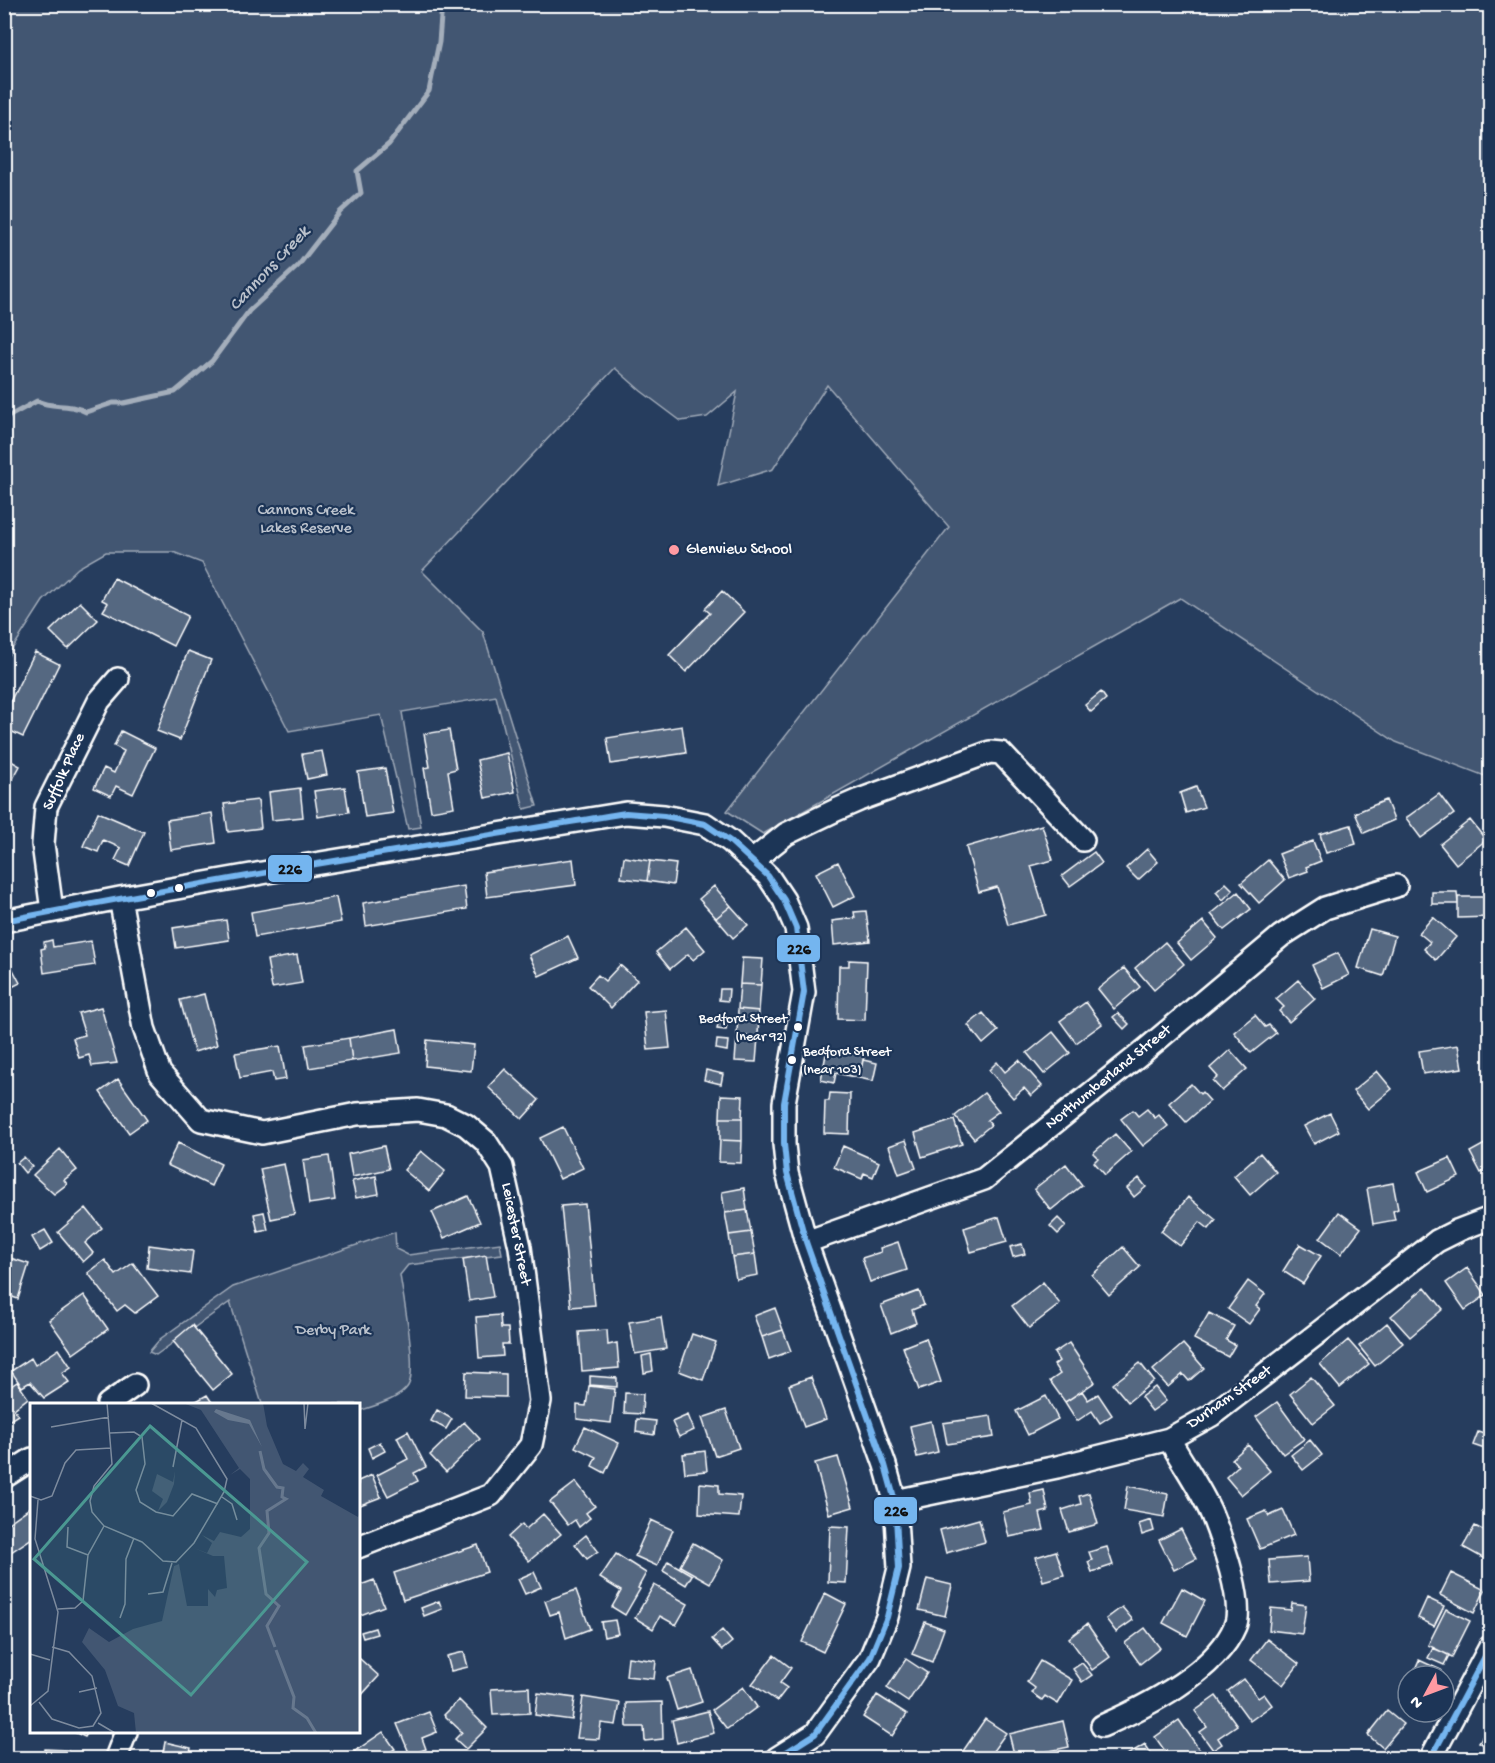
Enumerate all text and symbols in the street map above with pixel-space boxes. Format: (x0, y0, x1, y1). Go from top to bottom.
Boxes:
water label: Cannons Creek (225, 221, 316, 316)
park label: Cannons Creek Lakes Reserve (258, 502, 356, 539)
place label: Glenview School (686, 541, 792, 560)
marker: Glenview School (667, 543, 681, 557)
street label: Suffolk Place (40, 730, 91, 814)
line badge: 226 (267, 854, 313, 883)
text: 226 (278, 862, 303, 881)
unlabelled marker (173, 882, 185, 894)
unlabelled marker (145, 887, 157, 899)
line badge: 226 (776, 934, 821, 963)
text: 226 (787, 942, 812, 961)
place label: Bedford Street (near 92) (698, 1011, 788, 1046)
street label: Northumberland Street (1042, 1020, 1177, 1135)
marker: Bedford Street (near 92) (792, 1021, 804, 1033)
place label: Bedford Street (near 103) (802, 1044, 892, 1079)
marker: Bedford Street (near 103) (786, 1054, 798, 1066)
street label: Leicester Street (496, 1181, 535, 1288)
park label: Derby Park (295, 1322, 372, 1341)
street label: Durham Street (1183, 1361, 1277, 1435)
inset map (30, 1403, 360, 1733)
line badge: 226 (873, 1496, 918, 1525)
text: 226 (884, 1504, 909, 1523)
north arrow (1396, 1664, 1456, 1724)
text: N (1406, 1691, 1428, 1712)

